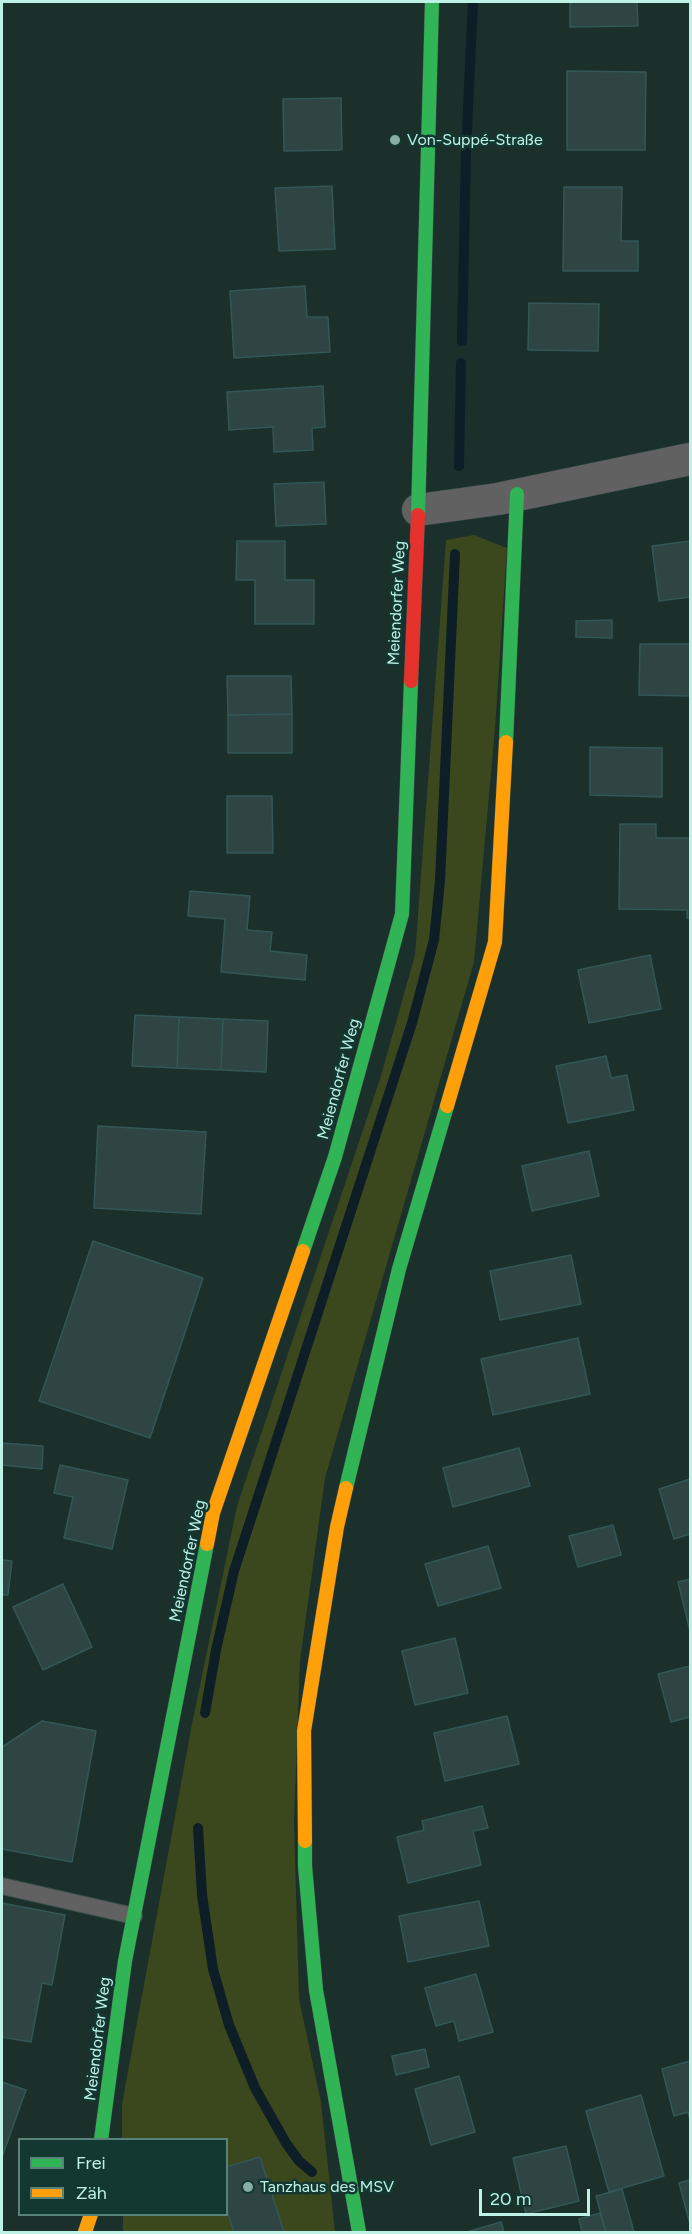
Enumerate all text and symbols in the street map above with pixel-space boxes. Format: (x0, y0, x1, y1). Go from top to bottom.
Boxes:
place label: Von-Suppé-Straße (407, 130, 543, 150)
marker: Von-Suppé-Straße (388, 133, 402, 147)
street label: Meiendorfer Weg (384, 540, 410, 666)
street label: Meiendorfer Weg (314, 1016, 364, 1142)
street label: Meiendorfer Weg (166, 1498, 210, 1624)
street label: Meiendorfer Weg (81, 1976, 115, 2102)
legend (18, 2138, 228, 2216)
text: Frei (76, 2152, 106, 2174)
place label: Tanzhaus des MSV (260, 2177, 394, 2197)
scale bar (482, 2177, 593, 2215)
marker: Tanzhaus des MSV (241, 2180, 255, 2194)
text: Zäh (76, 2182, 107, 2204)
text: 20 m (490, 2188, 531, 2210)

